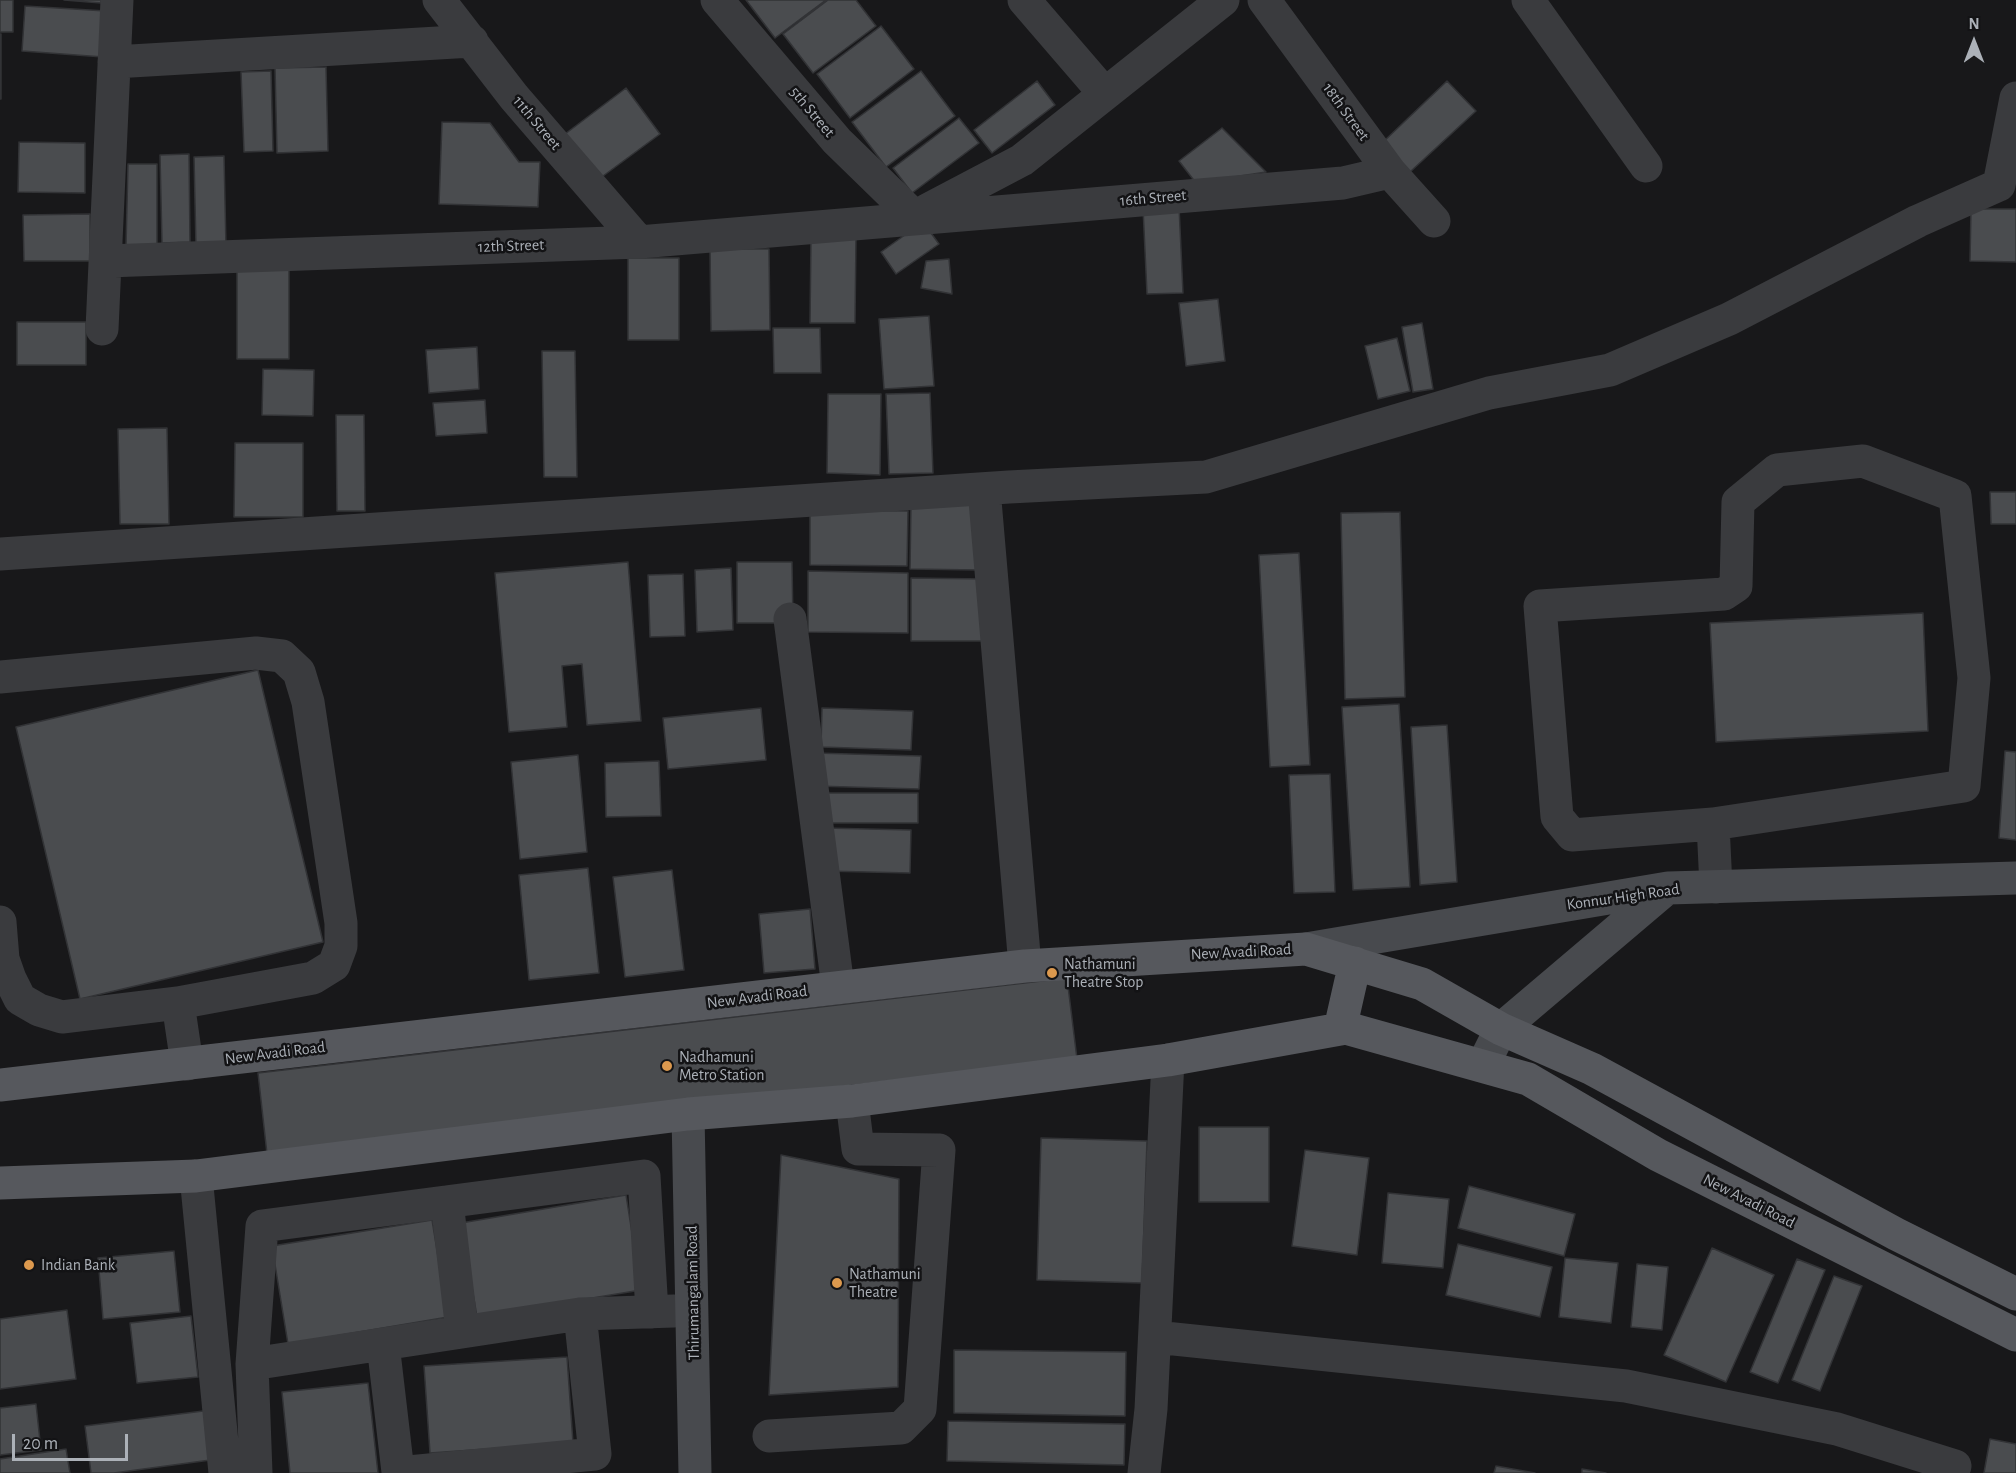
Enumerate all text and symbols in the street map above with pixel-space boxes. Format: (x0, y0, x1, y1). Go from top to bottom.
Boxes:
north arrow (1944, 12, 2004, 72)
text: N (1968, 16, 1980, 32)
street label: 18th Street (1319, 79, 1373, 145)
street label: 5th Street (785, 83, 839, 141)
street label: 11th Street (509, 92, 565, 154)
street label: 16th Street (1119, 186, 1187, 210)
street label: 12th Street (477, 235, 545, 257)
street label: Konnur High Road (1565, 880, 1681, 914)
street label: New Avadi Road (1190, 940, 1292, 964)
place label: Nathamuni Theatre Stop (1064, 954, 1143, 992)
marker: Nathamuni Theatre Stop (1045, 966, 1059, 980)
street label: New Avadi Road (706, 981, 808, 1013)
street label: New Avadi Road (224, 1037, 326, 1069)
place label: Nadhamuni Metro Station (679, 1047, 764, 1085)
marker: Nadhamuni Metro Station (660, 1059, 674, 1073)
street label: New Avadi Road (1700, 1170, 1798, 1232)
street label: Thirumangalam Road (682, 1225, 704, 1361)
place label: Indian Bank (41, 1255, 115, 1275)
marker: Indian Bank (22, 1258, 36, 1272)
place label: Nathamuni Theatre (849, 1264, 921, 1302)
marker: Nathamuni Theatre (830, 1276, 844, 1290)
scale bar (15, 1422, 130, 1460)
text: 20 m (23, 1435, 58, 1453)

